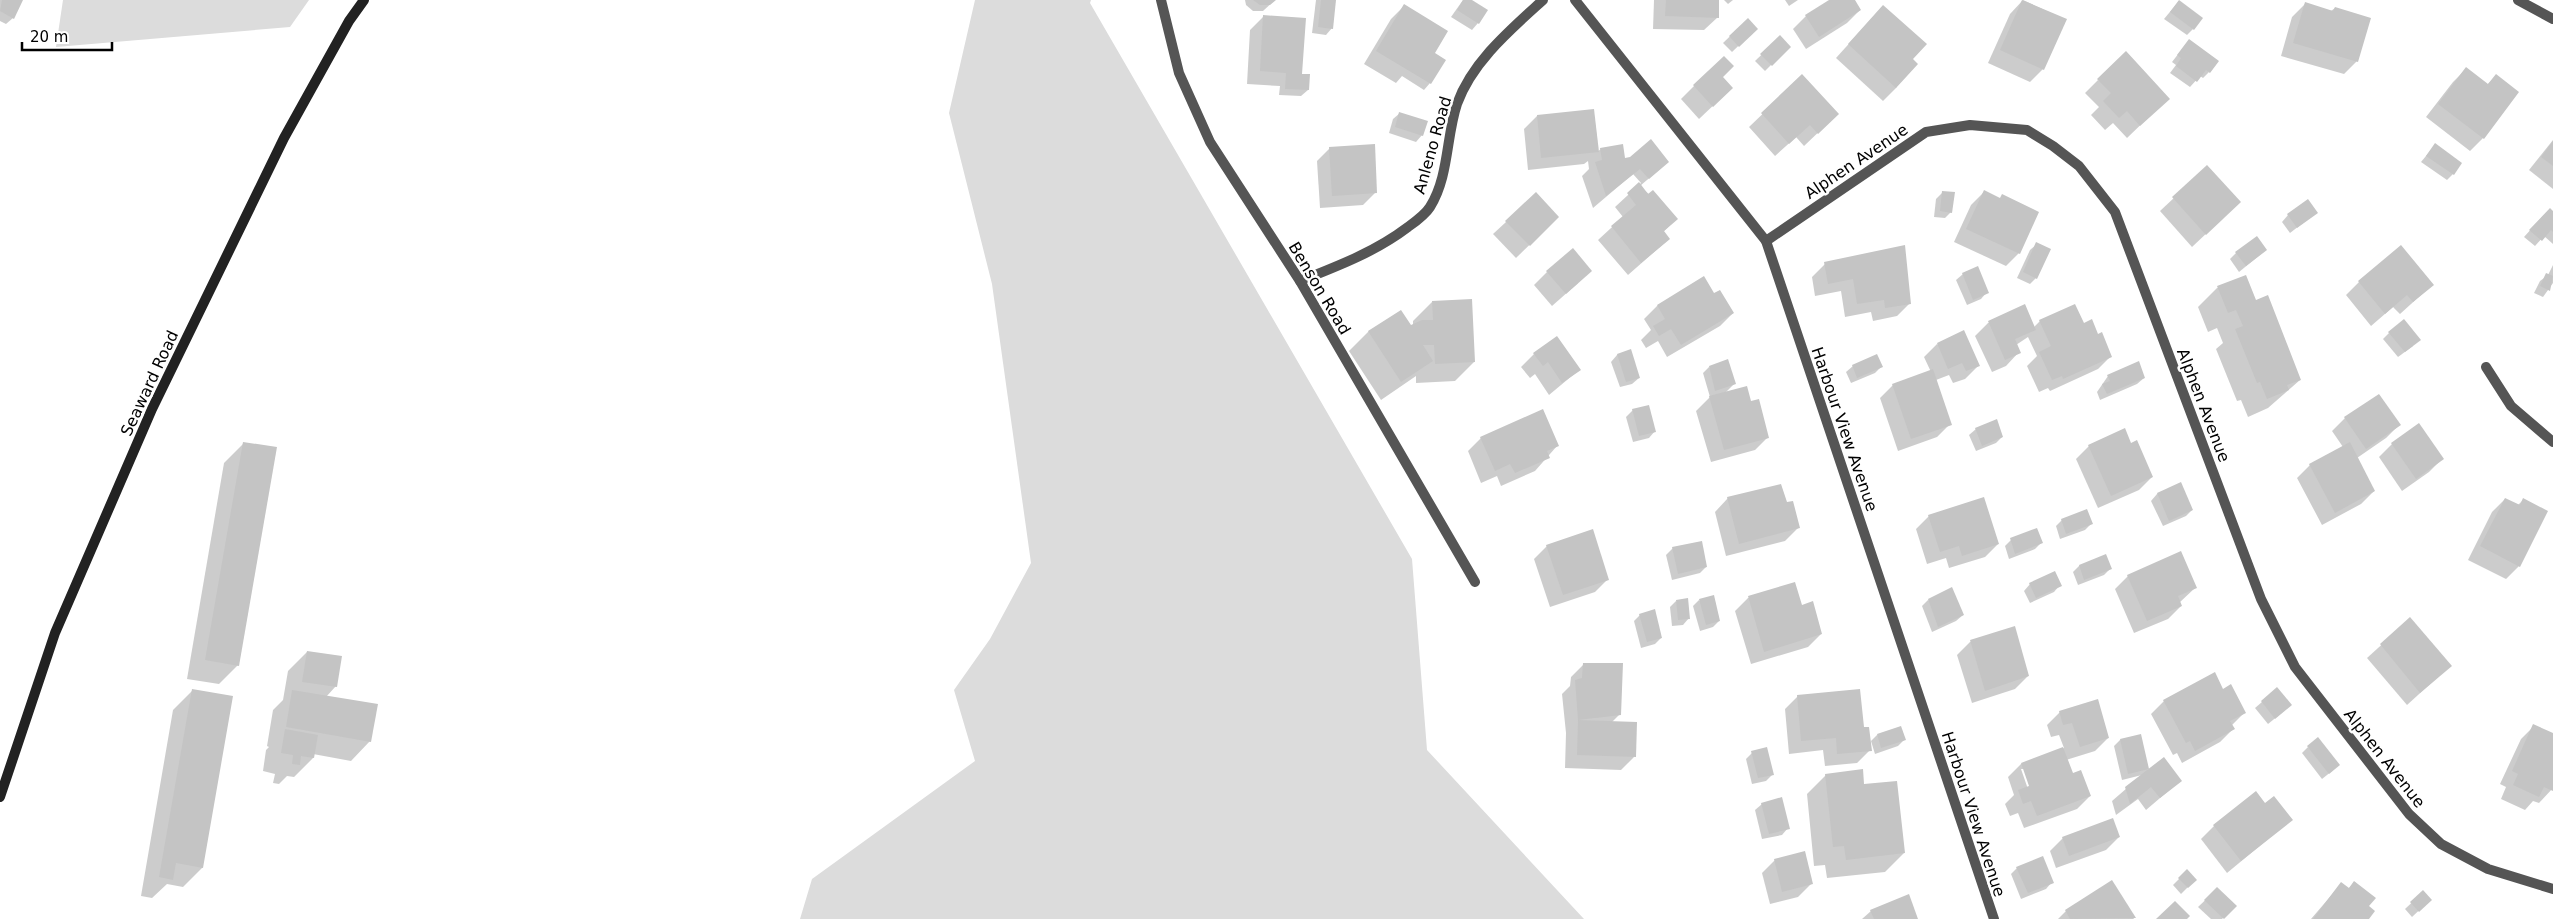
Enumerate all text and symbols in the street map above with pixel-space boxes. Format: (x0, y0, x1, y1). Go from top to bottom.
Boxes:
scale bar (22, 20, 112, 52)
text: 20 m (30, 28, 68, 46)
street label: Anleno Road (1409, 94, 1455, 196)
street label: Alphen Avenue (1801, 120, 1911, 203)
street label: Benson Road (1285, 239, 1355, 338)
street label: Seaward Road (117, 327, 182, 439)
street label: Harbour View Avenue (1807, 344, 1882, 514)
street label: Alphen Avenue (2173, 346, 2234, 465)
street label: Alphen Avenue (2340, 705, 2429, 812)
street label: Harbour View Avenue (1938, 729, 2009, 899)

